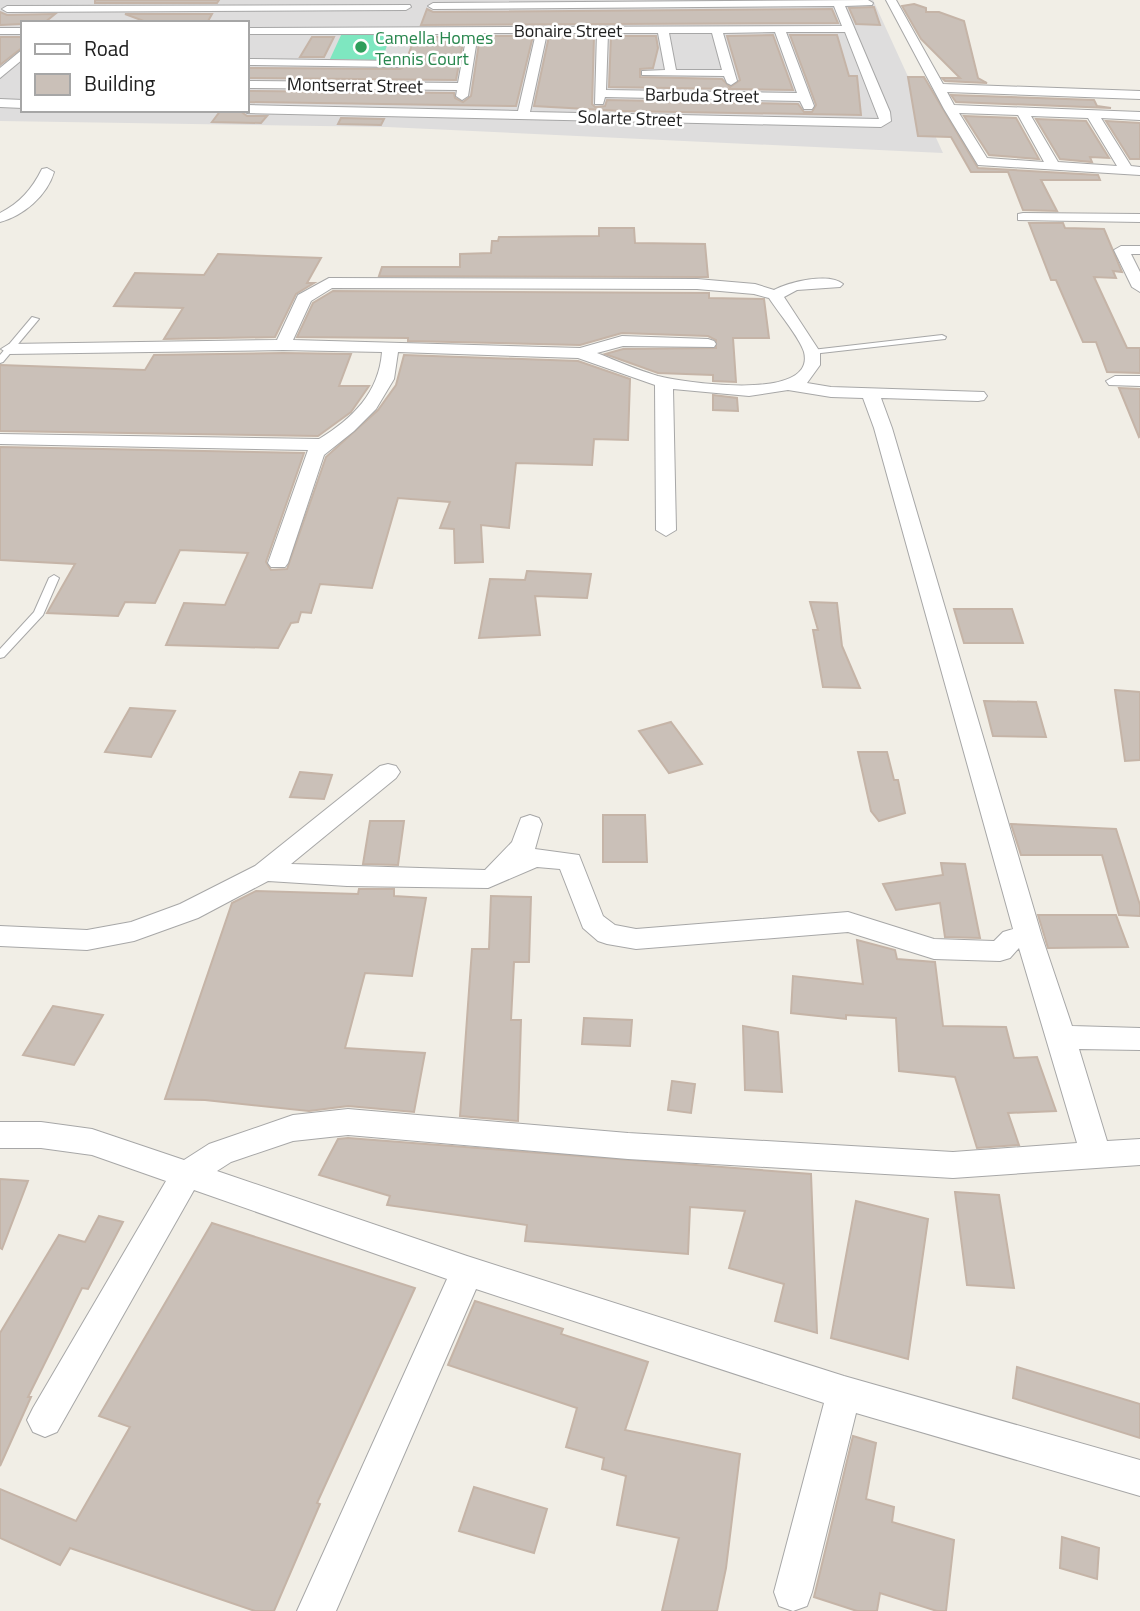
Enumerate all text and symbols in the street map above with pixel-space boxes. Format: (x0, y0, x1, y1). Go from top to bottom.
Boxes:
street label: Bonaire Street (514, 17, 623, 44)
legend (21, 21, 248, 112)
place label: Camella Homes Tennis Court (375, 24, 493, 72)
text: Road (84, 32, 129, 64)
marker: Camella Homes Tennis Court (353, 39, 369, 55)
text: Building (84, 67, 156, 99)
street label: Montserrat Street (287, 70, 424, 100)
street label: Barbuda Street (645, 81, 760, 110)
street label: Solarte Street (577, 103, 683, 133)

